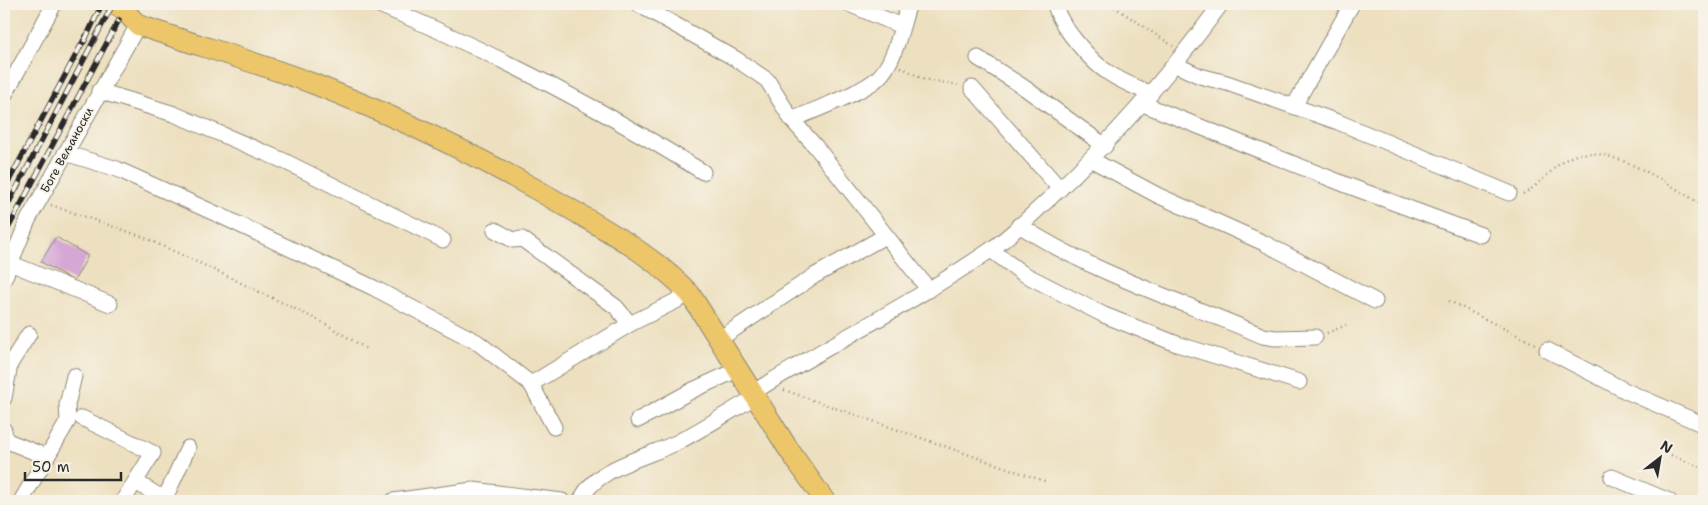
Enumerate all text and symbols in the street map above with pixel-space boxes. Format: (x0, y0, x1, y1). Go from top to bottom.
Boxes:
street label: Боге Вељаноски (37, 104, 97, 196)
north arrow (1636, 432, 1686, 482)
text: N (1657, 436, 1676, 457)
scale bar (25, 450, 121, 482)
text: 50 m (32, 457, 70, 477)

